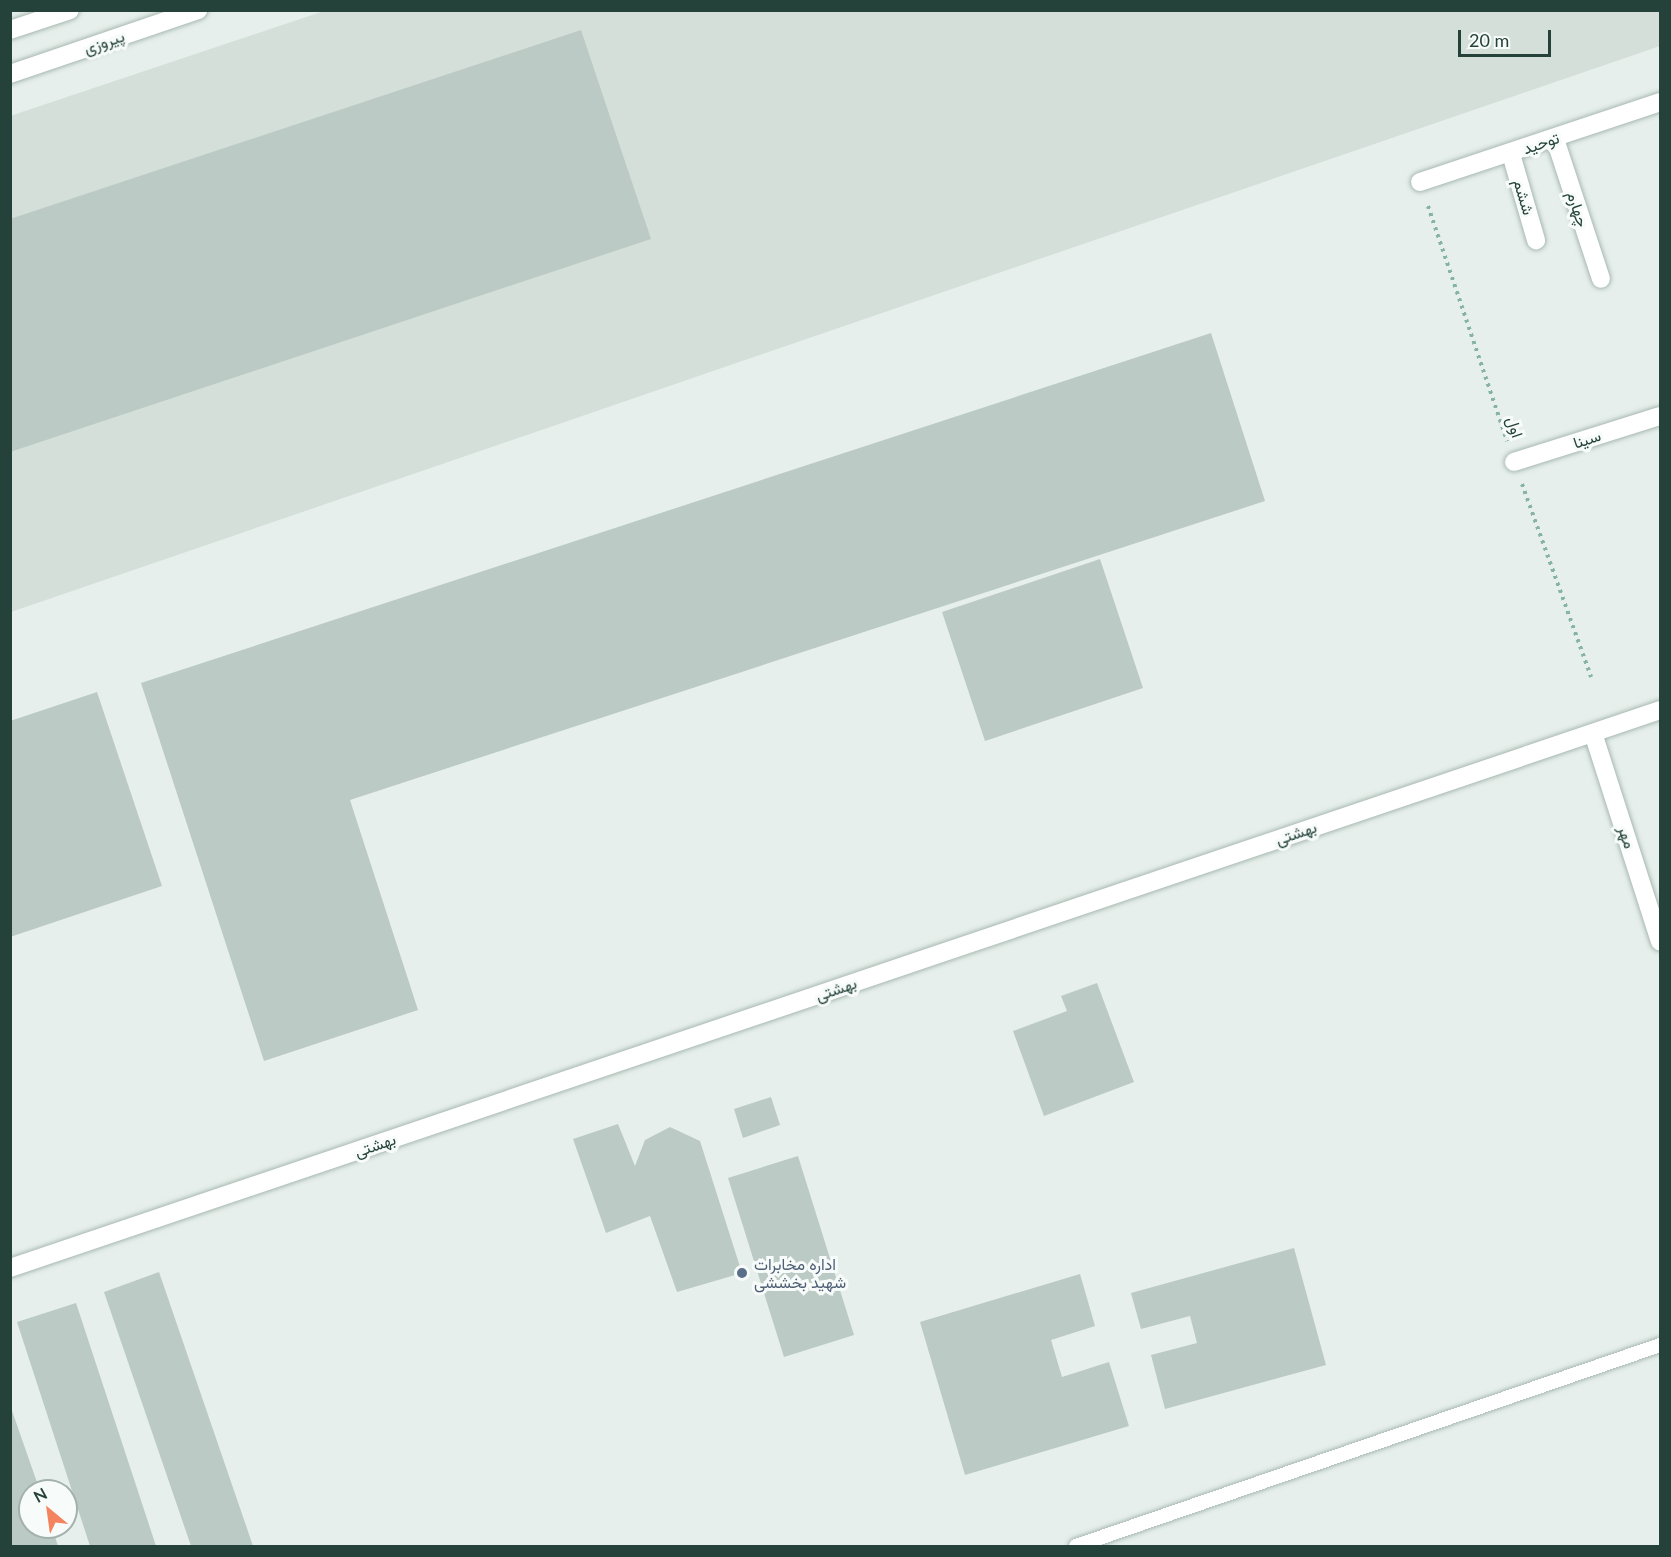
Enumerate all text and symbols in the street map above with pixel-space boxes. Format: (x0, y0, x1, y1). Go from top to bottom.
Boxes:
scale bar (1461, 18, 1554, 56)
street label: پیروزی (81, 26, 127, 58)
text: 20 m (1469, 29, 1509, 51)
street label: توحید (1520, 128, 1562, 158)
street label: ششم (1510, 177, 1538, 217)
street label: چهارم (1563, 189, 1593, 229)
street label: اول (1503, 414, 1527, 440)
street label: سینا (1571, 426, 1603, 452)
street label: بهشتی (1273, 817, 1319, 849)
street label: مهر (1614, 823, 1640, 851)
street label: بهشتی (813, 973, 859, 1005)
street label: بهشتی (352, 1129, 398, 1161)
place label: اداره مخابرات شهید بخششی (754, 1254, 846, 1292)
marker: اداره مخابرات شهید بخششی (735, 1266, 749, 1280)
north arrow (18, 1479, 78, 1539)
text: N (30, 1483, 50, 1506)

